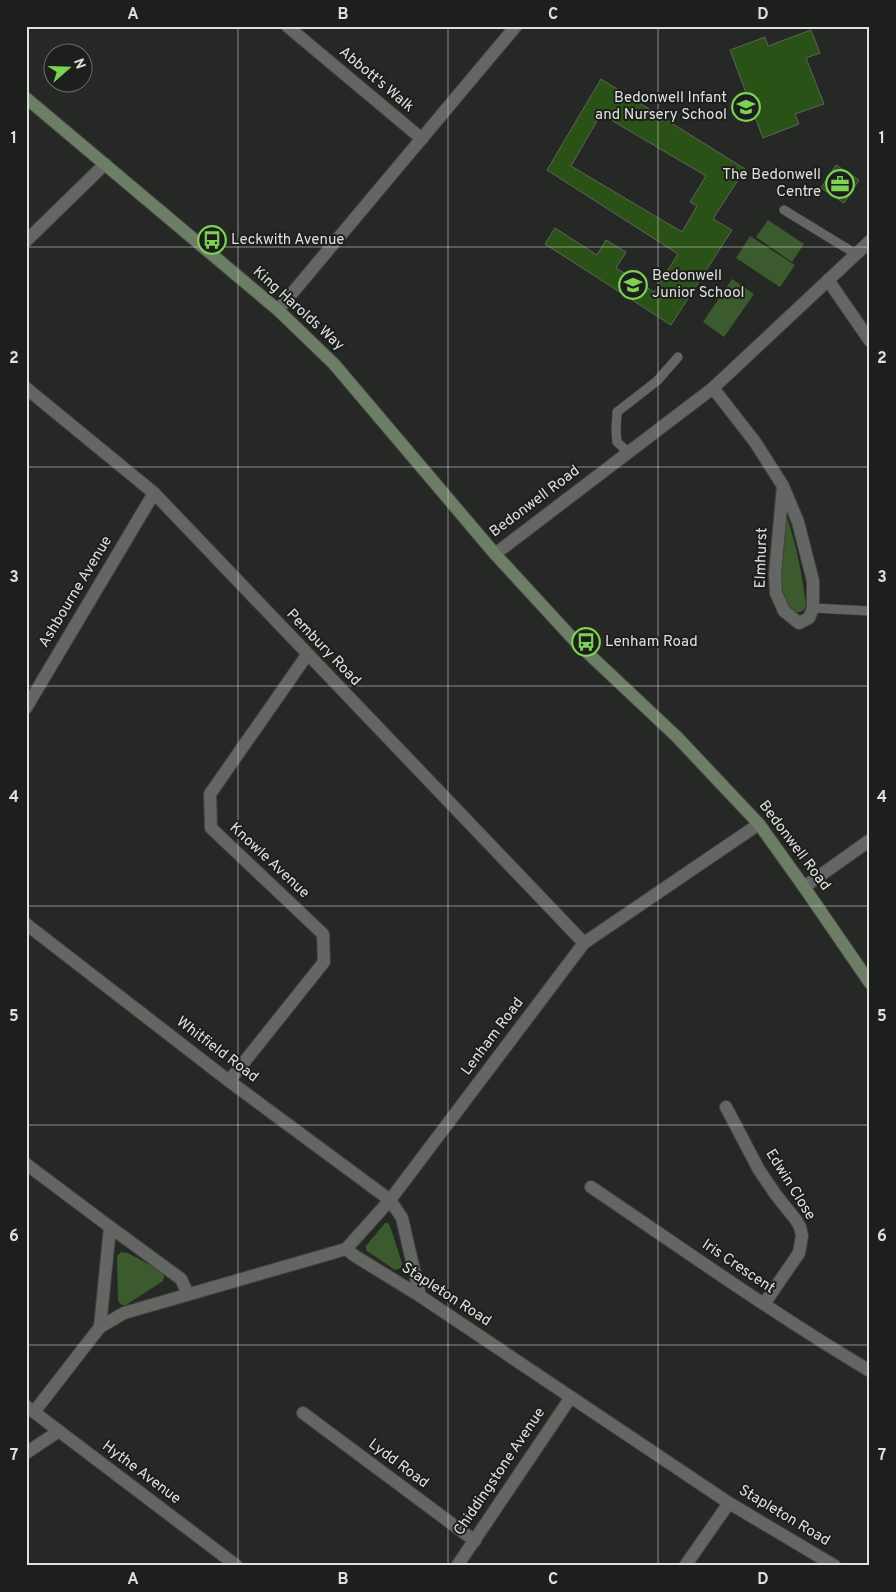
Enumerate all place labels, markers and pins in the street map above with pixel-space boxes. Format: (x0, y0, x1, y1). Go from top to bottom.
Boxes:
place label: Bedonwell Infant and Nursery School (595, 89, 727, 125)
school or university icon: Bedonwell Infant and Nursery School (731, 92, 761, 122)
place label: The Bedonwell Centre (722, 166, 821, 202)
office icon: The Bedonwell Centre (825, 169, 855, 199)
bus stop icon: Leckwith Avenue (197, 225, 227, 255)
place label: Leckwith Avenue (231, 231, 344, 250)
place label: Bedonwell Junior School (652, 267, 744, 303)
school or university icon: Bedonwell Junior School (618, 270, 648, 300)
bus stop icon: Lenham Road (571, 627, 601, 657)
place label: Lenham Road (605, 633, 698, 652)

